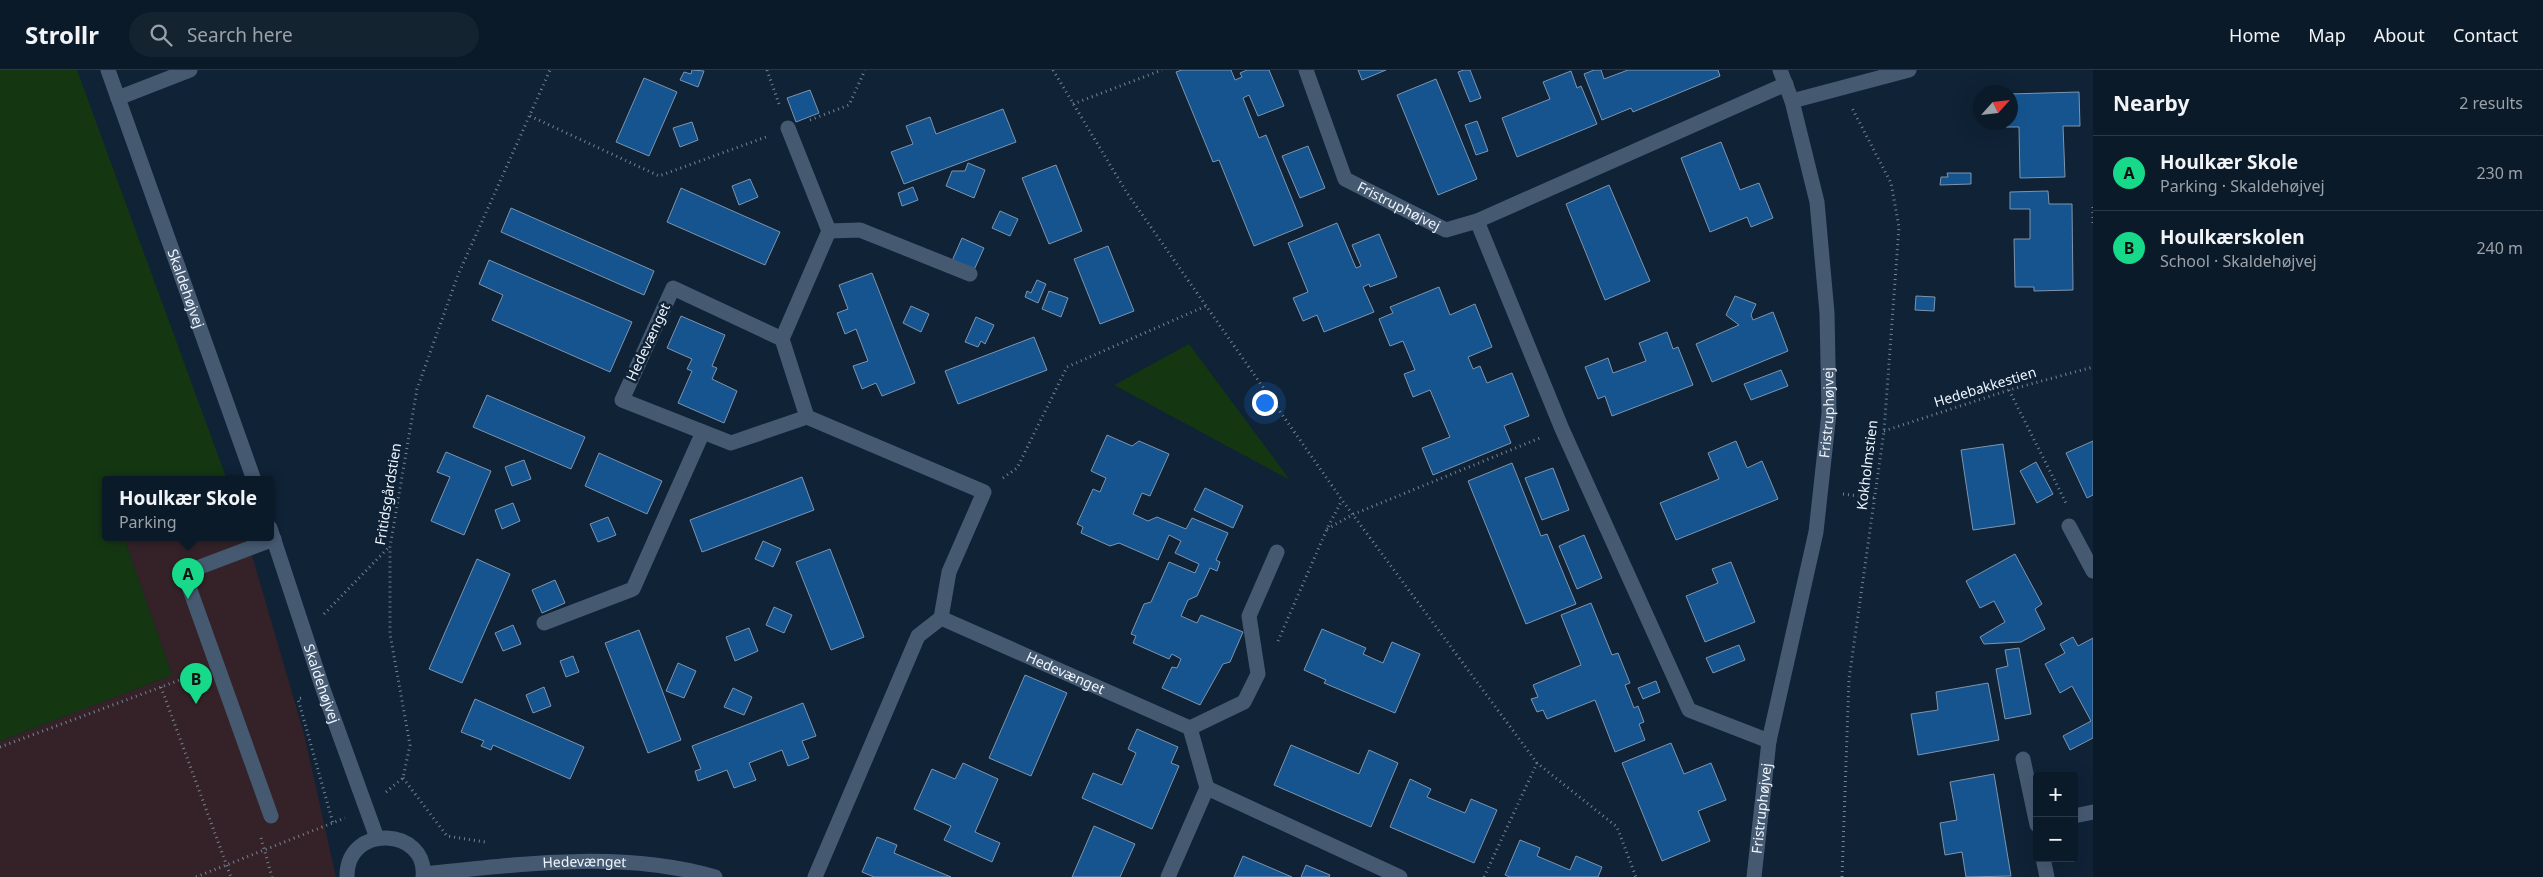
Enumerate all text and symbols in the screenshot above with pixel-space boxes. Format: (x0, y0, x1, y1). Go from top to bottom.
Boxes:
search box (129, 12, 479, 57)
text: Strollr (25, 18, 99, 51)
icon: search (147, 21, 175, 49)
text: Search here (187, 22, 293, 48)
text: Home (2229, 23, 2280, 47)
text: Map (2308, 23, 2346, 47)
text: About (2374, 23, 2425, 47)
text: Contact (2453, 23, 2518, 47)
north arrow (1973, 85, 2018, 130)
text: Nearby (2113, 89, 2189, 117)
text: 2 results (2459, 92, 2523, 114)
text: Houlkær Skole (2160, 149, 2298, 175)
text: A (2123, 162, 2135, 184)
text: 230 m (2476, 162, 2523, 184)
text: Parking · Skaldehøjvej (2160, 175, 2325, 197)
street label: Fristruphøjvej (1354, 177, 1444, 235)
text: Houlkærskolen (2160, 224, 2305, 250)
text: B (2124, 237, 2134, 259)
text: 240 m (2476, 237, 2523, 259)
street label: Skaldehøjvej (163, 246, 209, 330)
text: School · Skaldehøjvej (2160, 250, 2317, 272)
street label: Hedevænget (621, 300, 674, 384)
street label: Hedebakkestien (1931, 362, 2038, 411)
street label: Fristruphøjvej (1814, 367, 1838, 459)
your location (1252, 390, 1278, 416)
street label: Kokholmstien (1852, 419, 1881, 511)
street label: Fritidsgårdstien (370, 442, 405, 546)
popup (102, 476, 274, 541)
text: Houlkær Skole (119, 485, 257, 511)
text: Parking (119, 511, 177, 533)
pin: A (172, 558, 204, 599)
street label: Skaldehøjvej (300, 641, 345, 726)
street label: Hedevænget (1023, 647, 1108, 698)
pin: B (180, 663, 212, 704)
street label: Fristruphøjvej (1747, 762, 1775, 855)
map controls (2033, 772, 2078, 862)
button: + (2033, 772, 2078, 817)
button: − (2033, 817, 2078, 862)
street label: Hedevænget (542, 851, 627, 872)

